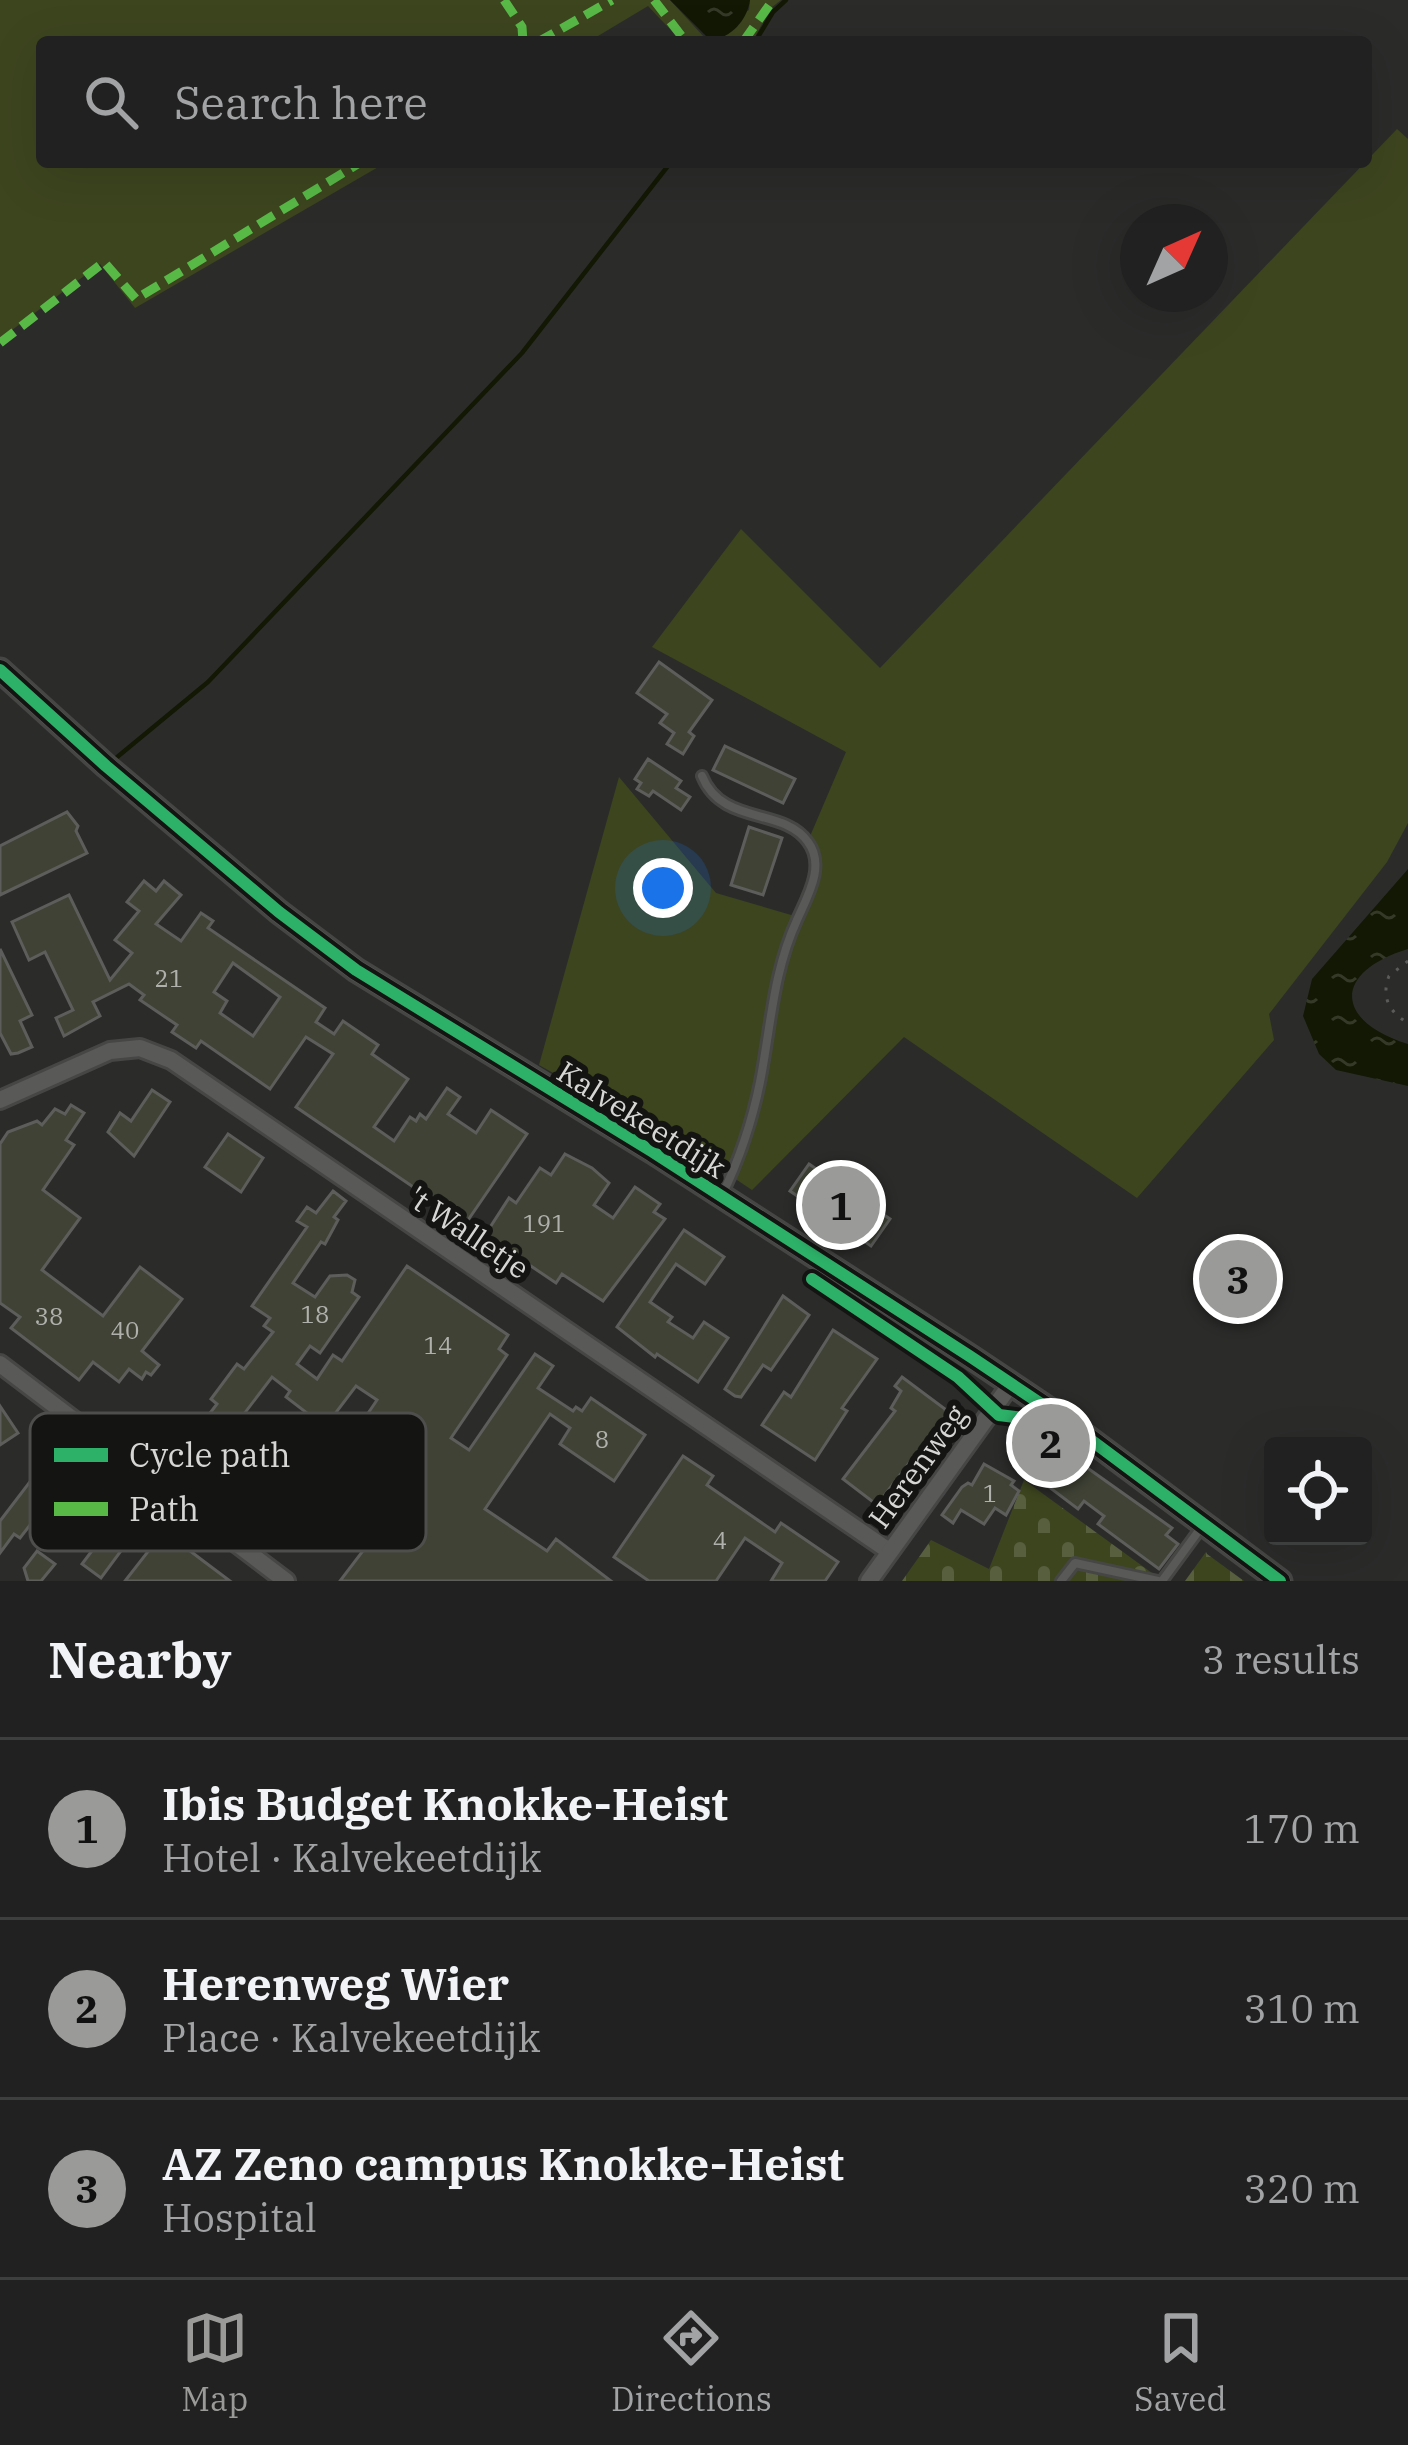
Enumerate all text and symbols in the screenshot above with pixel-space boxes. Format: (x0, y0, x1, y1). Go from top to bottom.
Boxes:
search box (36, 36, 1372, 168)
icon: search (78, 69, 144, 135)
text: Search here (174, 73, 428, 131)
north arrow (1120, 204, 1228, 312)
your location (633, 858, 693, 918)
house number: 21 (155, 962, 183, 994)
street label: Kalvekeetdijk (550, 1052, 734, 1187)
pin: 1 (802, 1160, 880, 1250)
street label: 't Walletje (401, 1177, 537, 1287)
house number: 191 (522, 1207, 566, 1239)
pin: 3 (1199, 1234, 1277, 1324)
house number: 18 (301, 1298, 329, 1330)
house number: 38 (35, 1300, 63, 1332)
house number: 40 (111, 1314, 139, 1346)
house number: 14 (424, 1329, 452, 1361)
street label: Herenweg (859, 1397, 975, 1535)
pin: 2 (1012, 1398, 1090, 1488)
legend (30, 1413, 426, 1551)
house number: 8 (595, 1423, 609, 1455)
text: Cycle path (129, 1433, 290, 1476)
map controls (1264, 1437, 1372, 1545)
button: locate (1264, 1437, 1372, 1545)
house number: 1 (983, 1477, 997, 1509)
text: Path (129, 1487, 199, 1530)
house number: 4 (713, 1524, 727, 1556)
text: Nearby (48, 1626, 232, 1692)
text: 3 results (1202, 1634, 1360, 1685)
text: Ibis Budget Knokke-Heist (162, 1774, 728, 1832)
text: 1 (75, 1803, 99, 1854)
text: 170 m (1244, 1803, 1360, 1854)
text: Hotel · Kalvekeetdijk (162, 1832, 541, 1883)
text: Herenweg Wier (162, 1954, 509, 2012)
text: 2 (75, 1983, 99, 2034)
text: 310 m (1244, 1983, 1360, 2034)
text: Place · Kalvekeetdijk (162, 2012, 540, 2063)
text: AZ Zeno campus Knokke-Heist (162, 2134, 844, 2192)
text: 3 (75, 2163, 99, 2214)
text: 320 m (1244, 2163, 1360, 2214)
text: Hospital (162, 2192, 317, 2243)
tab: Map (181, 2305, 248, 2420)
tab: Directions (611, 2305, 772, 2420)
tab: Saved (1134, 2305, 1227, 2420)

